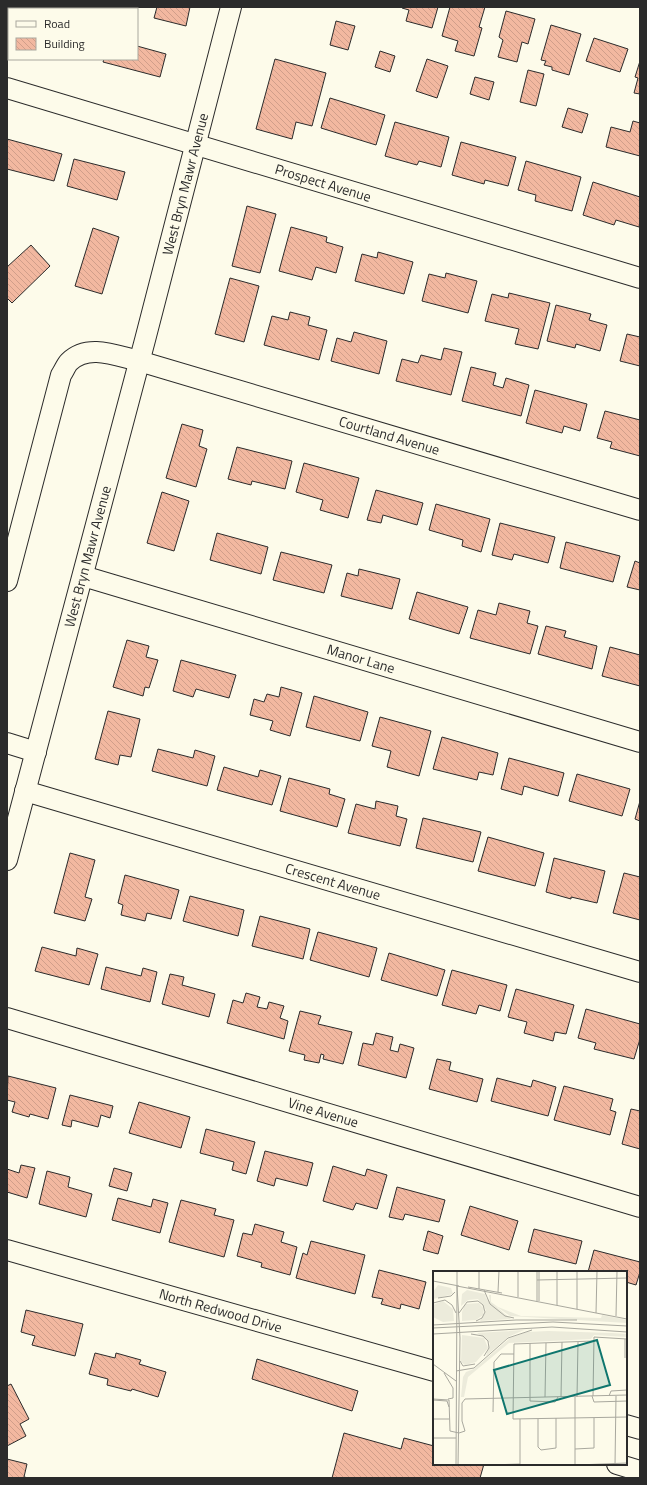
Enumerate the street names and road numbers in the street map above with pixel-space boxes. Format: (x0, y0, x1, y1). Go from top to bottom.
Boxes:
street label: West Bryn Mawr Avenue (156, 111, 213, 257)
street label: Prospect Avenue (273, 158, 374, 207)
street label: Courtland Avenue (337, 410, 442, 460)
street label: West Bryn Mawr Avenue (58, 483, 116, 630)
street label: Manor Lane (325, 638, 398, 678)
street label: Crescent Avenue (283, 857, 383, 905)
street label: Vine Avenue (285, 1091, 361, 1132)
street label: North Redwood Drive (157, 1283, 285, 1337)

